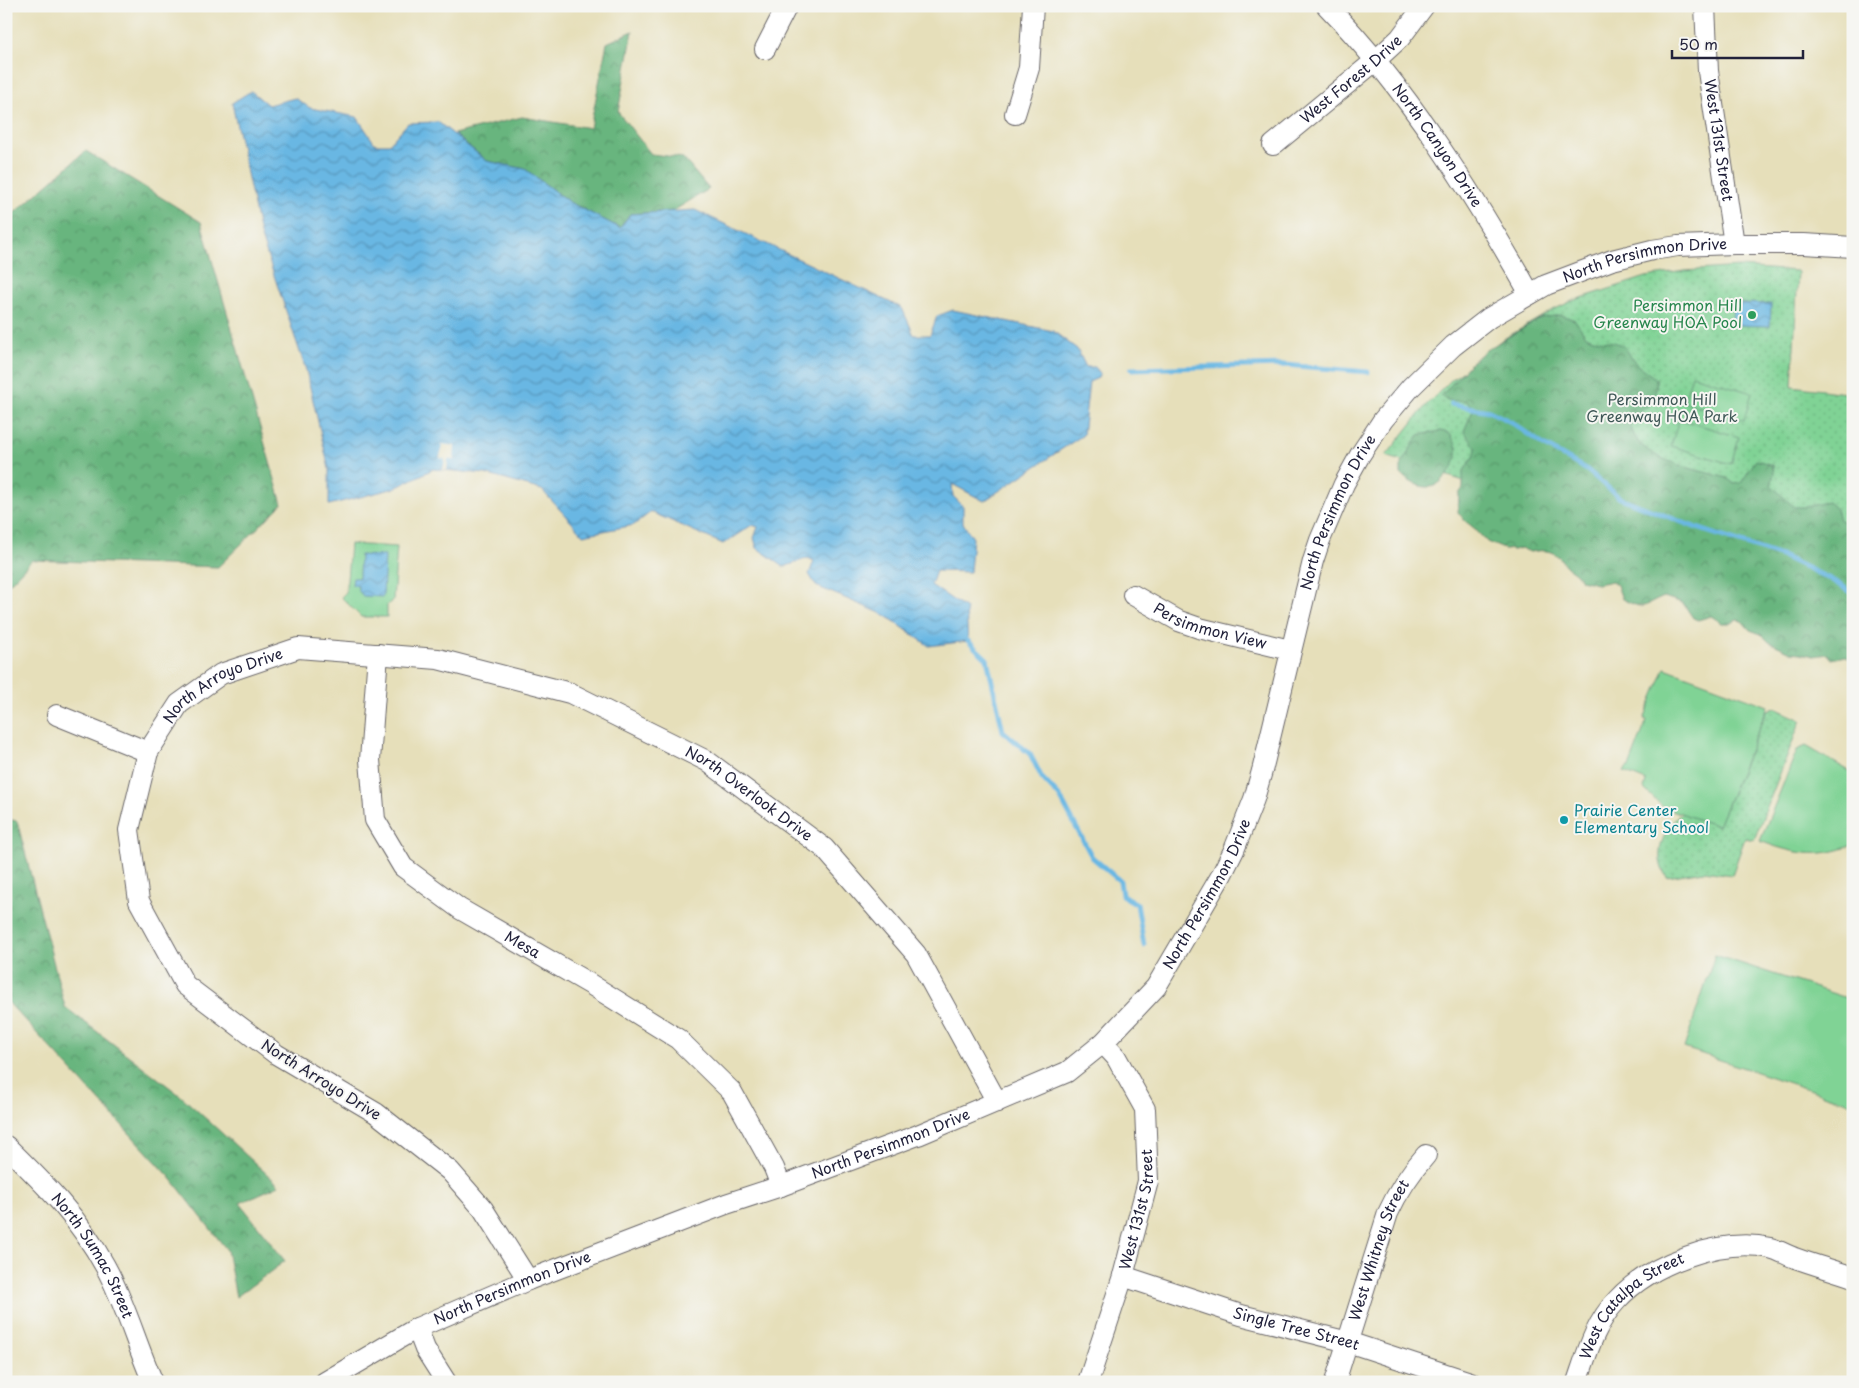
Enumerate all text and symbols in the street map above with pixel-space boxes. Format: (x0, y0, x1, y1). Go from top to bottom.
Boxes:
scale bar (1672, 28, 1803, 60)
street label: West Forest Drive (1294, 29, 1407, 128)
text: 50 m (1679, 32, 1718, 55)
street label: West 131st Street (1699, 77, 1740, 203)
street label: North Canyon Drive (1388, 78, 1489, 211)
street label: North Persimmon Drive (1559, 231, 1727, 288)
place label: Persimmon Hill Greenway HOA Pool (1593, 293, 1742, 333)
marker: Persimmon Hill Greenway HOA Pool (1746, 309, 1758, 321)
park label: Persimmon Hill Greenway HOA Park (1586, 387, 1738, 427)
street label: North Persimmon Drive (1293, 429, 1381, 592)
street label: Persimmon View (1150, 596, 1270, 654)
street label: North Arroyo Drive (156, 641, 286, 728)
street label: North Overlook Drive (682, 739, 818, 846)
place label: Prairie Center Elementary School (1574, 798, 1709, 838)
marker: Prairie Center Elementary School (1558, 814, 1570, 826)
street label: North Persimmon Drive (1156, 815, 1255, 973)
street label: Mesa (501, 924, 546, 963)
street label: North Arroyo Drive (257, 1032, 386, 1125)
street label: North Persimmon Drive (808, 1101, 973, 1184)
street label: West 131st Street (1112, 1149, 1158, 1272)
street label: West Whitney Street (1342, 1174, 1414, 1323)
street label: North Sumac Street (47, 1187, 140, 1321)
street label: North Persimmon Drive (429, 1244, 594, 1330)
street label: West Catalpa Street (1573, 1246, 1687, 1362)
street label: Single Tree Street (1230, 1300, 1363, 1355)

